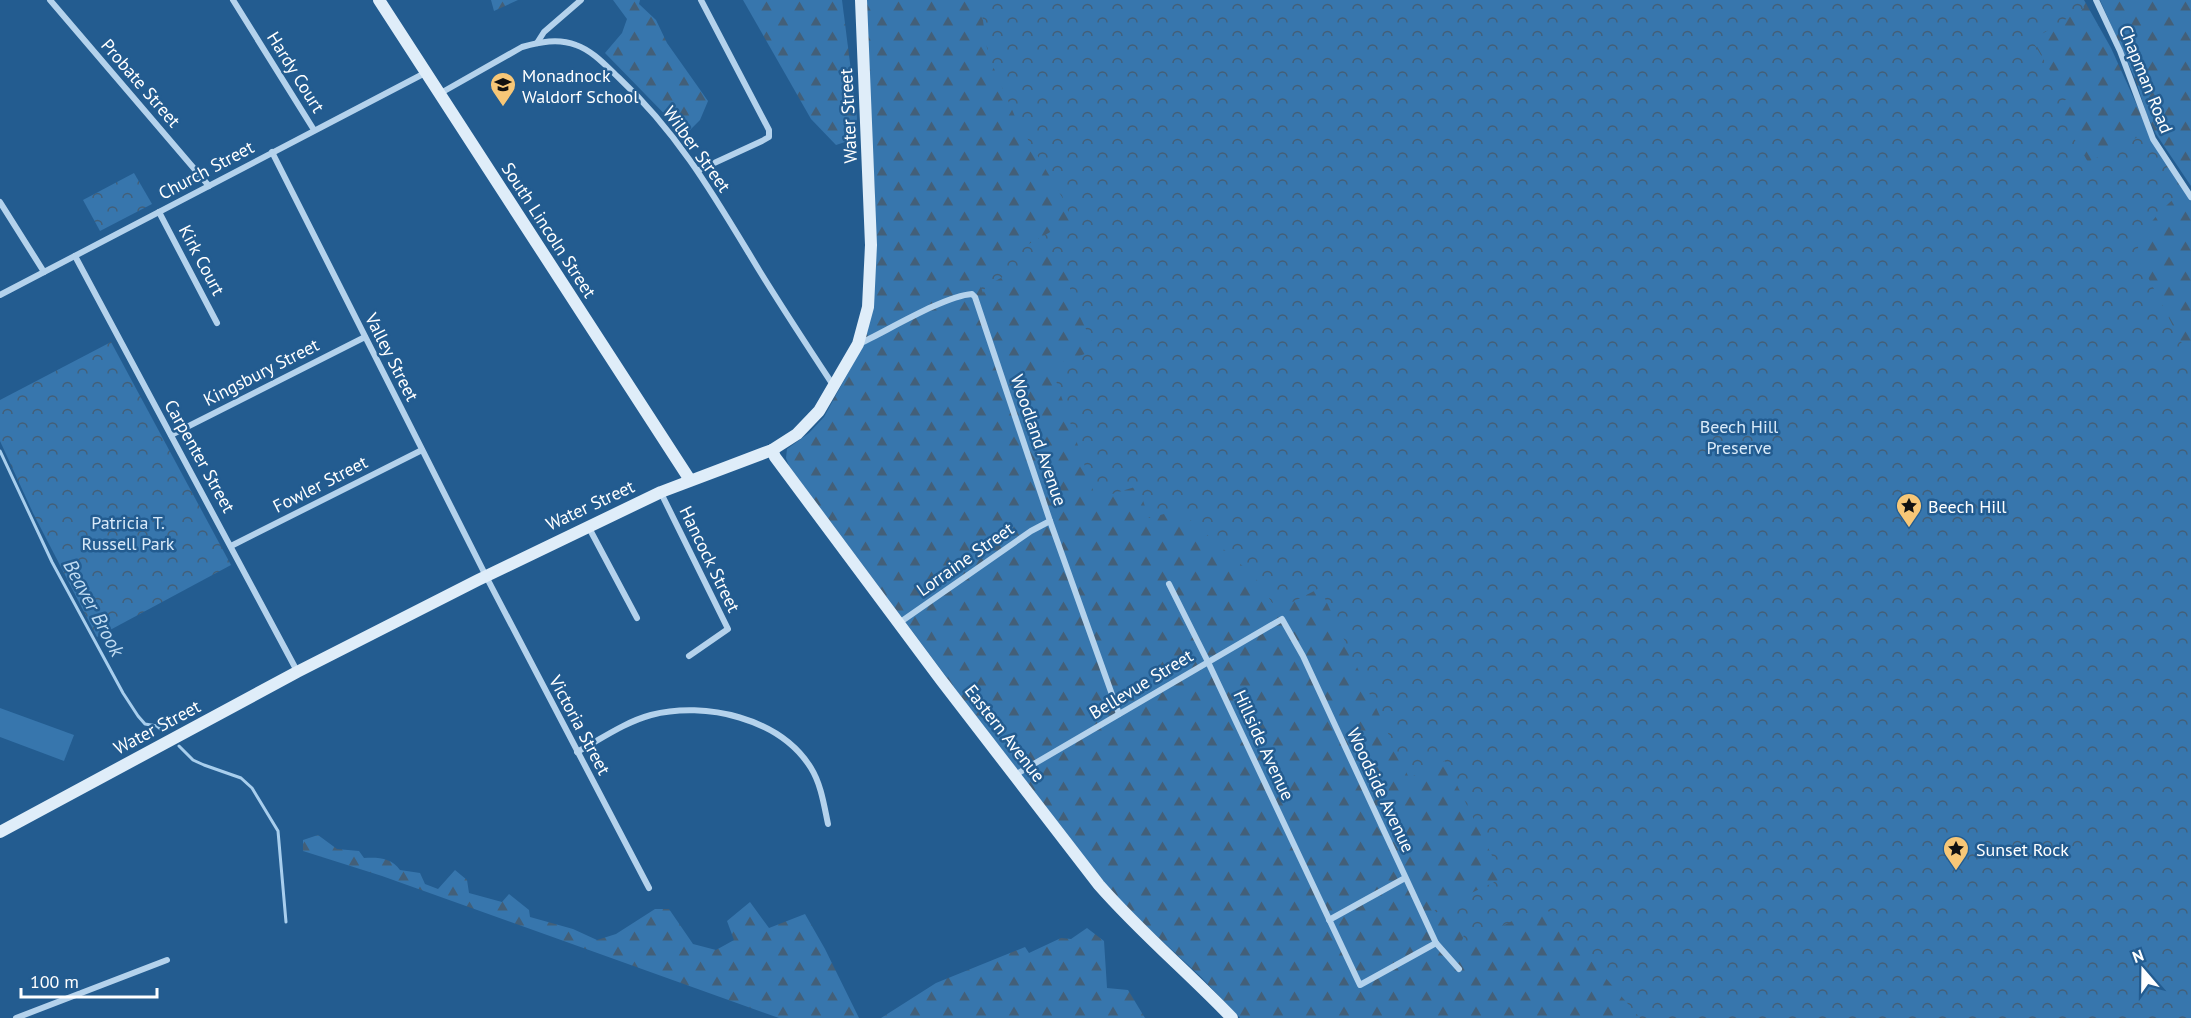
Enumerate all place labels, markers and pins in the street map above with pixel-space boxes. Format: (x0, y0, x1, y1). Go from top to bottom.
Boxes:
place label: Monadnock Waldorf School (522, 64, 639, 108)
school or university icon: Monadnock Waldorf School (488, 70, 518, 108)
place icon: Beech Hill (1894, 491, 1924, 529)
place label: Beech Hill (1928, 495, 2007, 518)
place icon: Sunset Rock (1941, 834, 1971, 872)
place label: Sunset Rock (1976, 838, 2069, 861)

